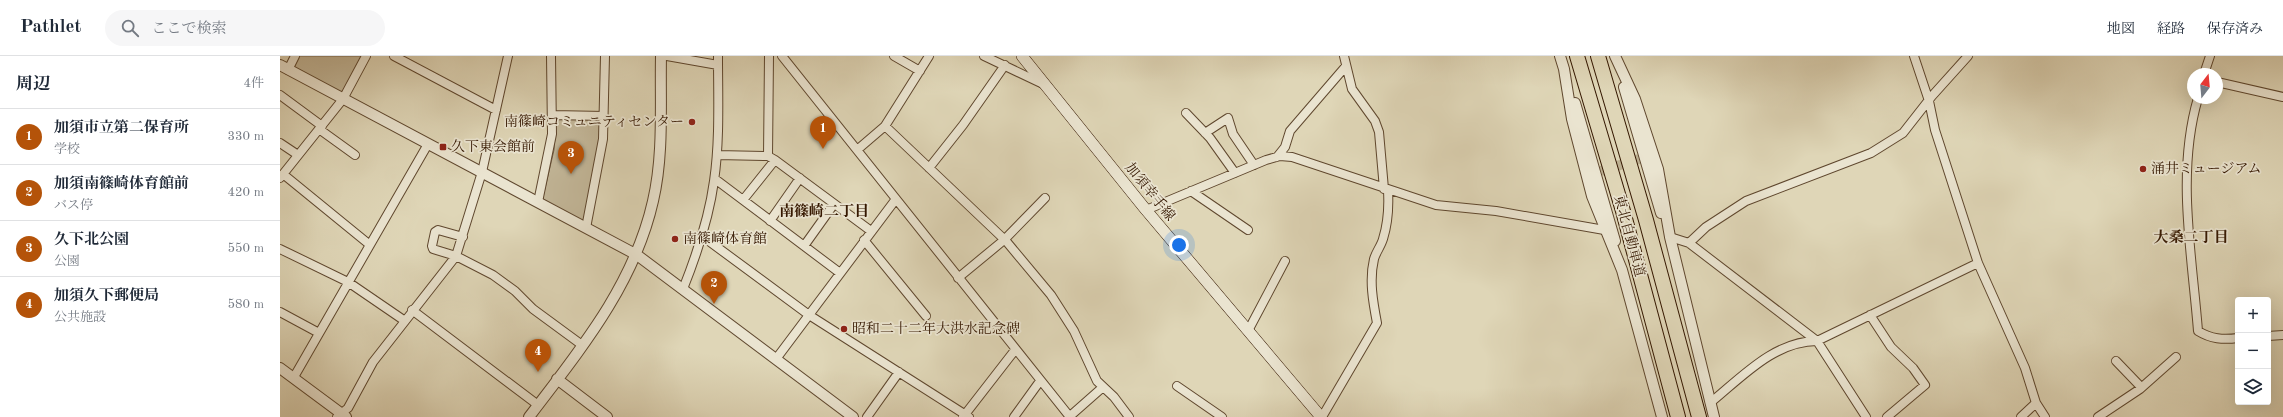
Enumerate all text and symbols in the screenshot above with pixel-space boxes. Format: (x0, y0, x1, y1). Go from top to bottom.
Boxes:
search box (105, 10, 385, 46)
icon: search (119, 17, 141, 39)
text: Pathlet (20, 18, 81, 37)
text: ここで検索 (151, 22, 226, 37)
text: 地図 (2107, 22, 2135, 36)
text: 経路 (2157, 22, 2185, 36)
text: 保存済み (2207, 22, 2263, 36)
north arrow (2187, 68, 2223, 104)
text: 周辺 (16, 76, 50, 93)
text: 4件 (243, 77, 264, 90)
place label: 南篠崎コミュニティセンター (504, 114, 684, 129)
pin: 1 (810, 116, 836, 149)
marker: 南篠崎コミュニティセンター (687, 117, 697, 127)
text: 加須市立第二保育所 (54, 121, 189, 136)
text: 1 (25, 130, 33, 143)
text: 330 m (227, 130, 264, 143)
place label: 久下東会館前 (451, 139, 535, 154)
pin: 3 (558, 141, 584, 174)
marker: 久下東会館前 (438, 142, 448, 152)
text: 学校 (54, 143, 80, 156)
street label: 加須幸手線 (1123, 160, 1178, 224)
place label: 涌井ミュージアム (2151, 161, 2261, 176)
marker: 涌井ミュージアム (2138, 164, 2148, 174)
text: 加須南篠崎体育館前 (54, 177, 189, 192)
text: 2 (25, 186, 33, 199)
text: 420 m (227, 186, 264, 199)
street label: 東北自動車道 (1611, 193, 1648, 278)
text: バス停 (54, 199, 93, 212)
district label: 南篠崎二丁目 (779, 202, 869, 220)
district label: 大桑二丁目 (2153, 229, 2229, 246)
place label: 南篠崎体育館 (683, 231, 767, 246)
text: 久下北公園 (54, 233, 129, 248)
marker: 南篠崎体育館 (670, 234, 680, 244)
your location (1169, 235, 1189, 255)
text: 3 (25, 242, 33, 255)
text: 550 m (227, 242, 264, 255)
text: 公園 (54, 255, 80, 268)
pin: 2 (701, 271, 727, 304)
text: 加須久下郵便局 (54, 289, 159, 304)
map controls (2235, 297, 2271, 405)
button: + (2235, 297, 2271, 333)
text: 4 (25, 298, 33, 311)
text: 580 m (227, 298, 264, 311)
text: 公共施設 (54, 311, 106, 324)
place label: 昭和二十二年大洪水記念碑 (852, 320, 1020, 336)
marker: 昭和二十二年大洪水記念碑 (839, 324, 849, 334)
button: − (2235, 333, 2271, 369)
pin: 4 (525, 339, 551, 372)
button: layers (2235, 369, 2271, 405)

